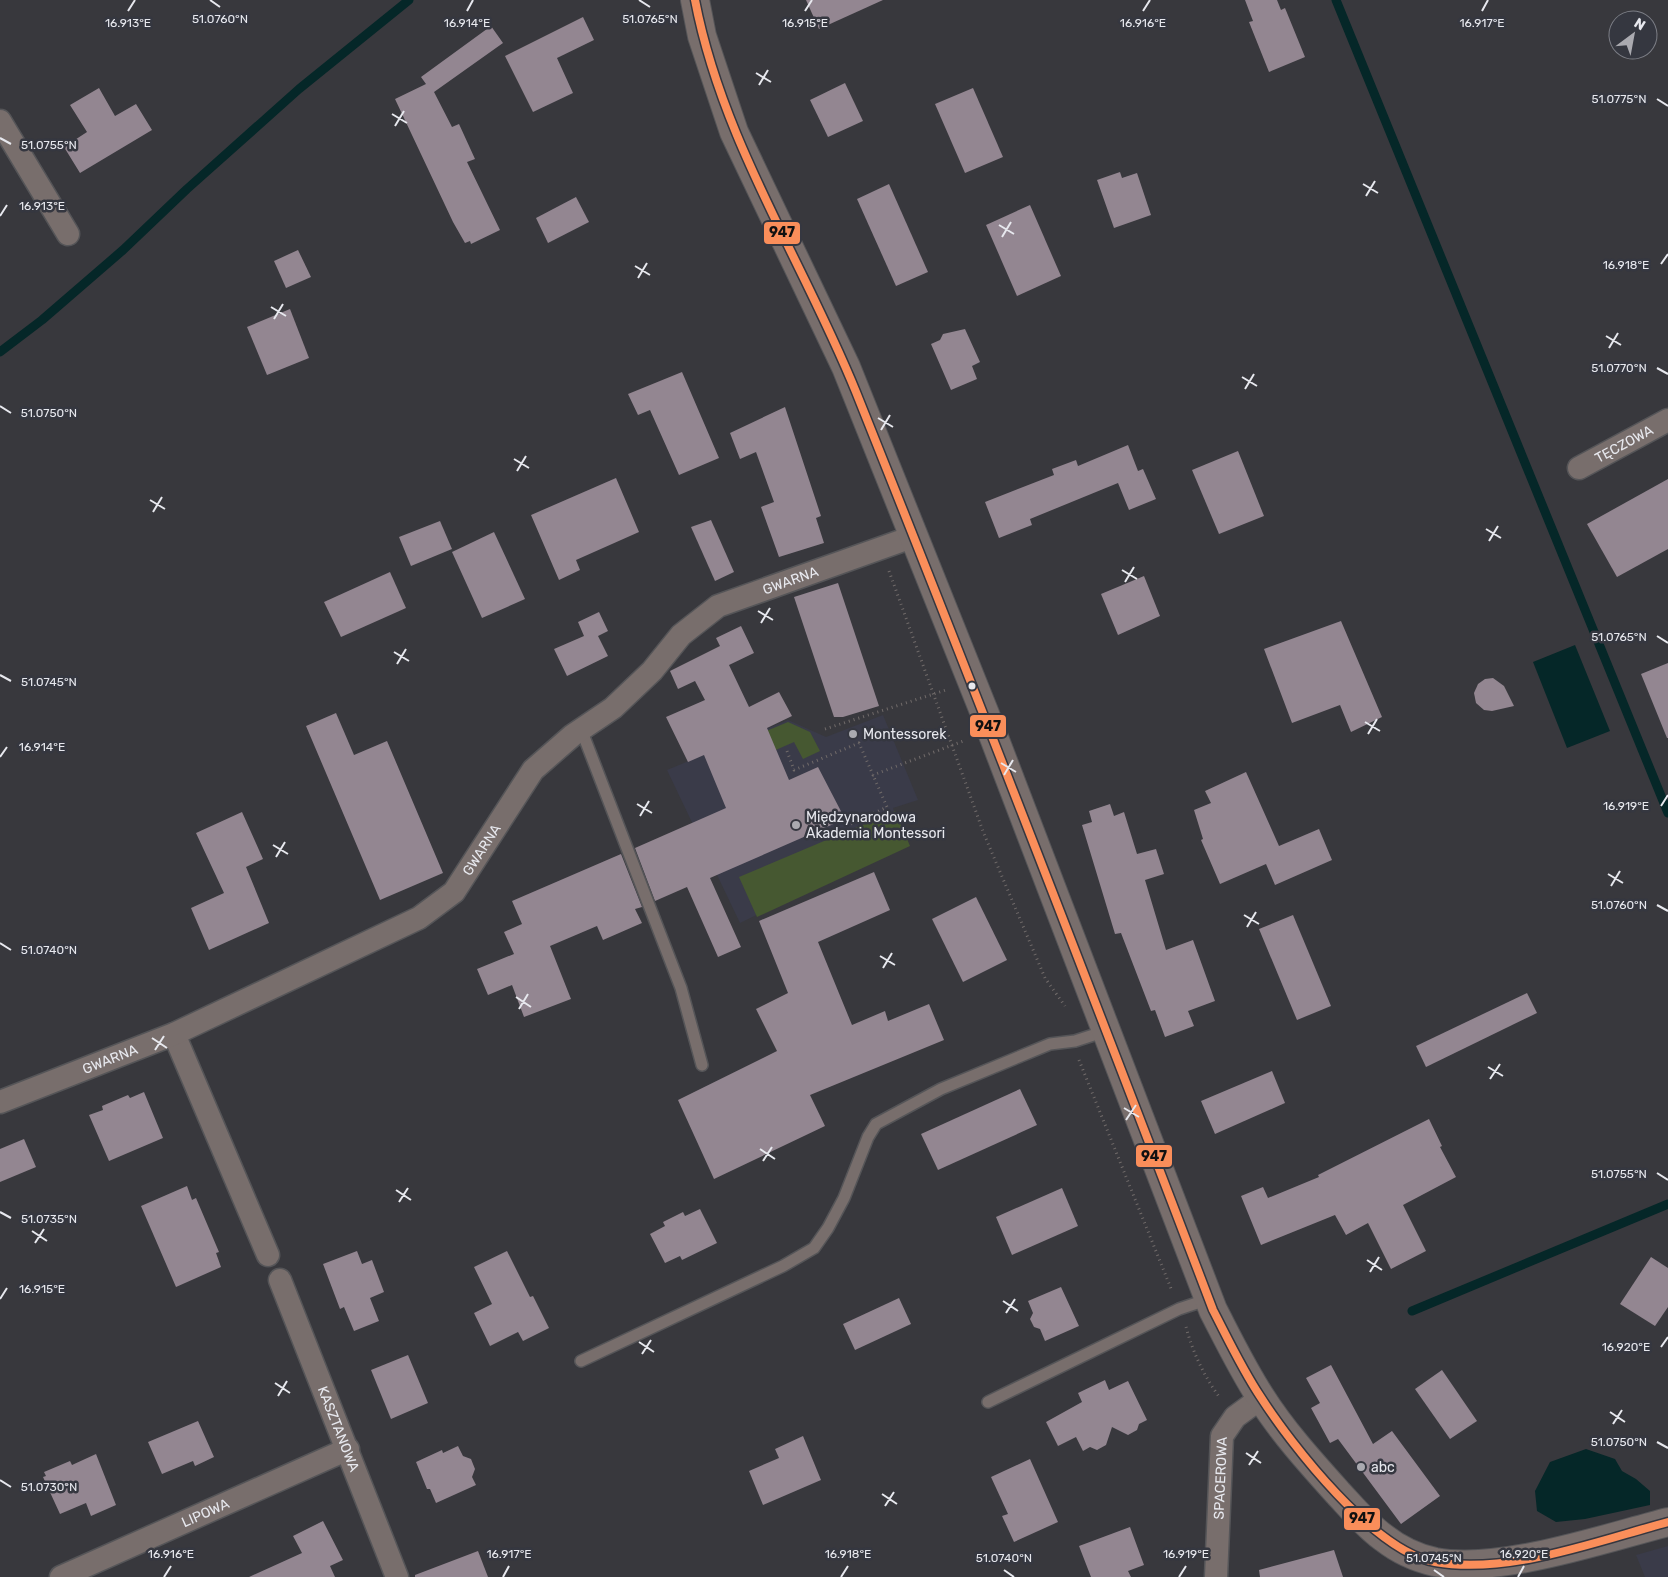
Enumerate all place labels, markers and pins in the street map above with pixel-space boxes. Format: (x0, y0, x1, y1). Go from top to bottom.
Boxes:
unlabelled marker (967, 681, 977, 691)
place label: Montessorek (863, 726, 947, 743)
marker: Montessorek (847, 728, 859, 740)
place label: Międzynarodowa Akademia Montessori (806, 809, 945, 842)
marker: Międzynarodowa Akademia Montessori (790, 819, 802, 831)
place label: abc (1371, 1459, 1395, 1476)
marker: abc (1355, 1461, 1367, 1473)

